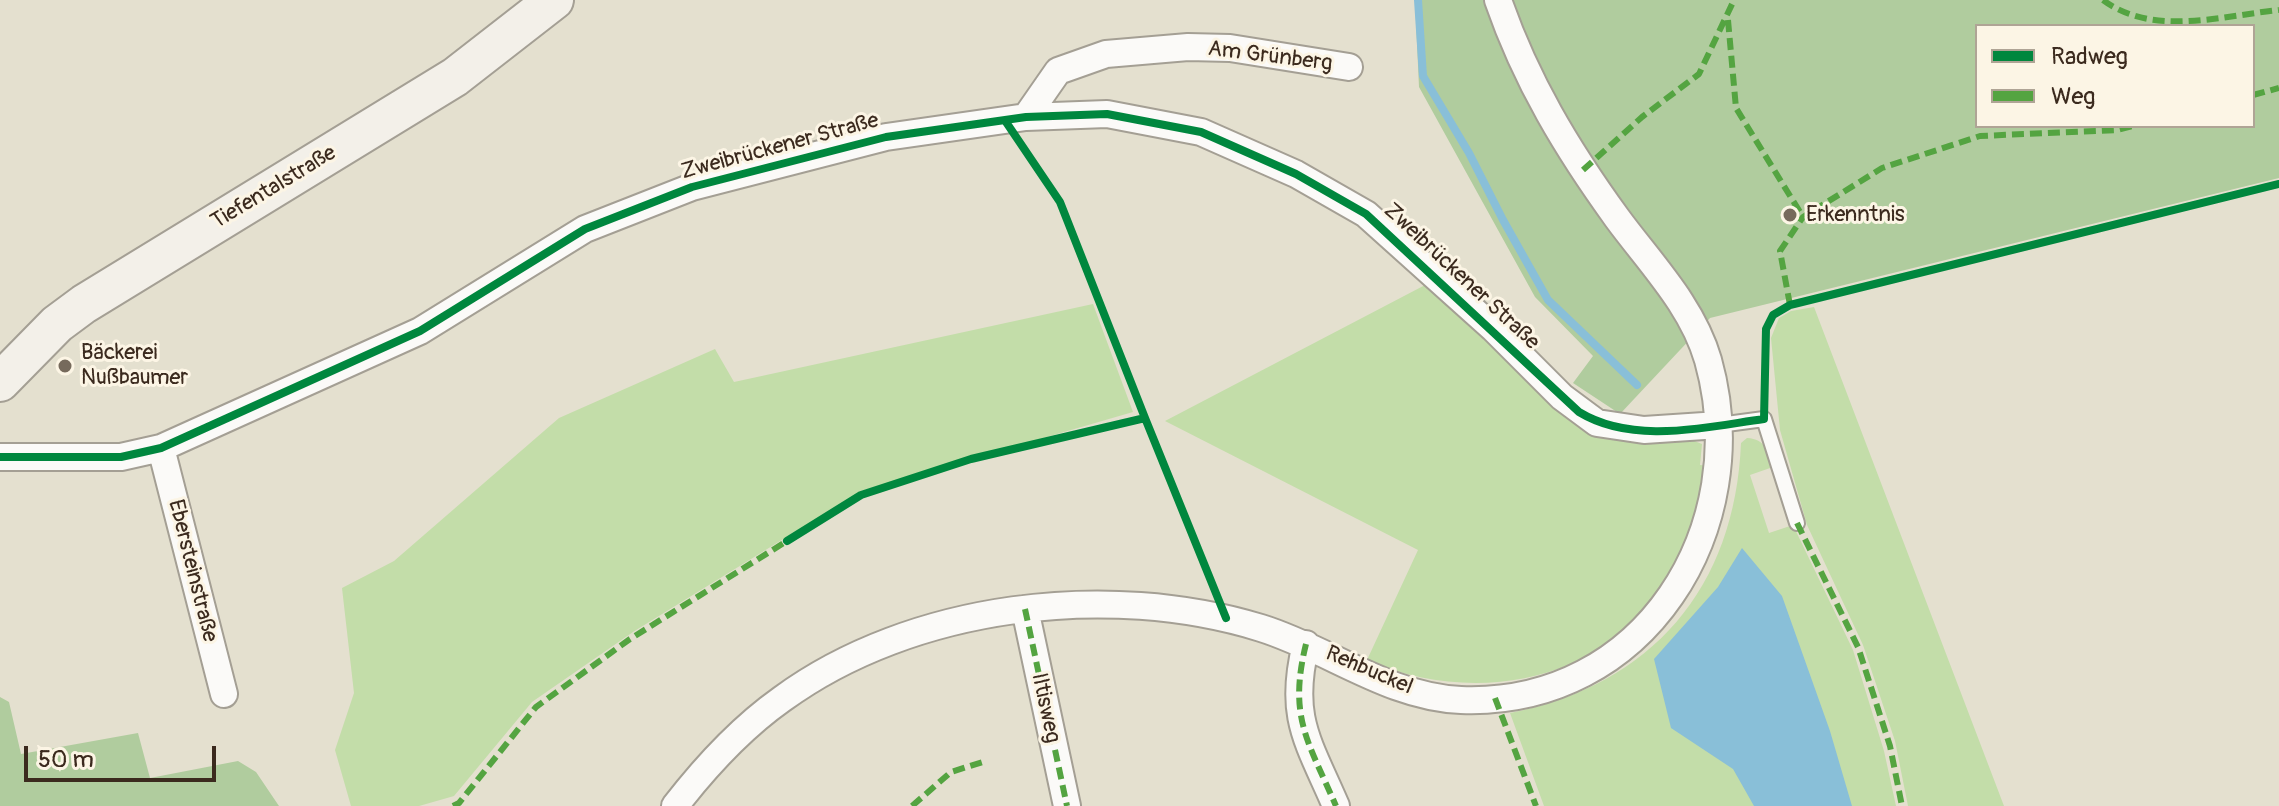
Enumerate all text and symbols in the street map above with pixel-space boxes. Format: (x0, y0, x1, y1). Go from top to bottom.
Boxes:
legend (1975, 24, 2255, 128)
street label: Am Grünberg (1206, 36, 1334, 78)
text: Radweg (2051, 42, 2128, 71)
text: Weg (2051, 82, 2095, 111)
street label: Zweibrückener Straße (678, 108, 882, 186)
street label: Tiefentalstraße (207, 140, 341, 236)
street label: Zweibrückener Straße (1378, 198, 1544, 356)
place label: Erkenntnis (1806, 202, 1905, 228)
marker: Erkenntnis (1781, 206, 1799, 224)
place label: Bäckerei Nußbaumer (81, 340, 188, 392)
marker: Bäckerei Nußbaumer (56, 357, 74, 375)
street label: Ebersteinstraße (162, 497, 222, 645)
street label: Rehbuckel (1321, 641, 1417, 701)
street label: Iltisweg (1025, 671, 1065, 745)
scale bar (28, 730, 220, 780)
text: 50 m (38, 745, 94, 774)

